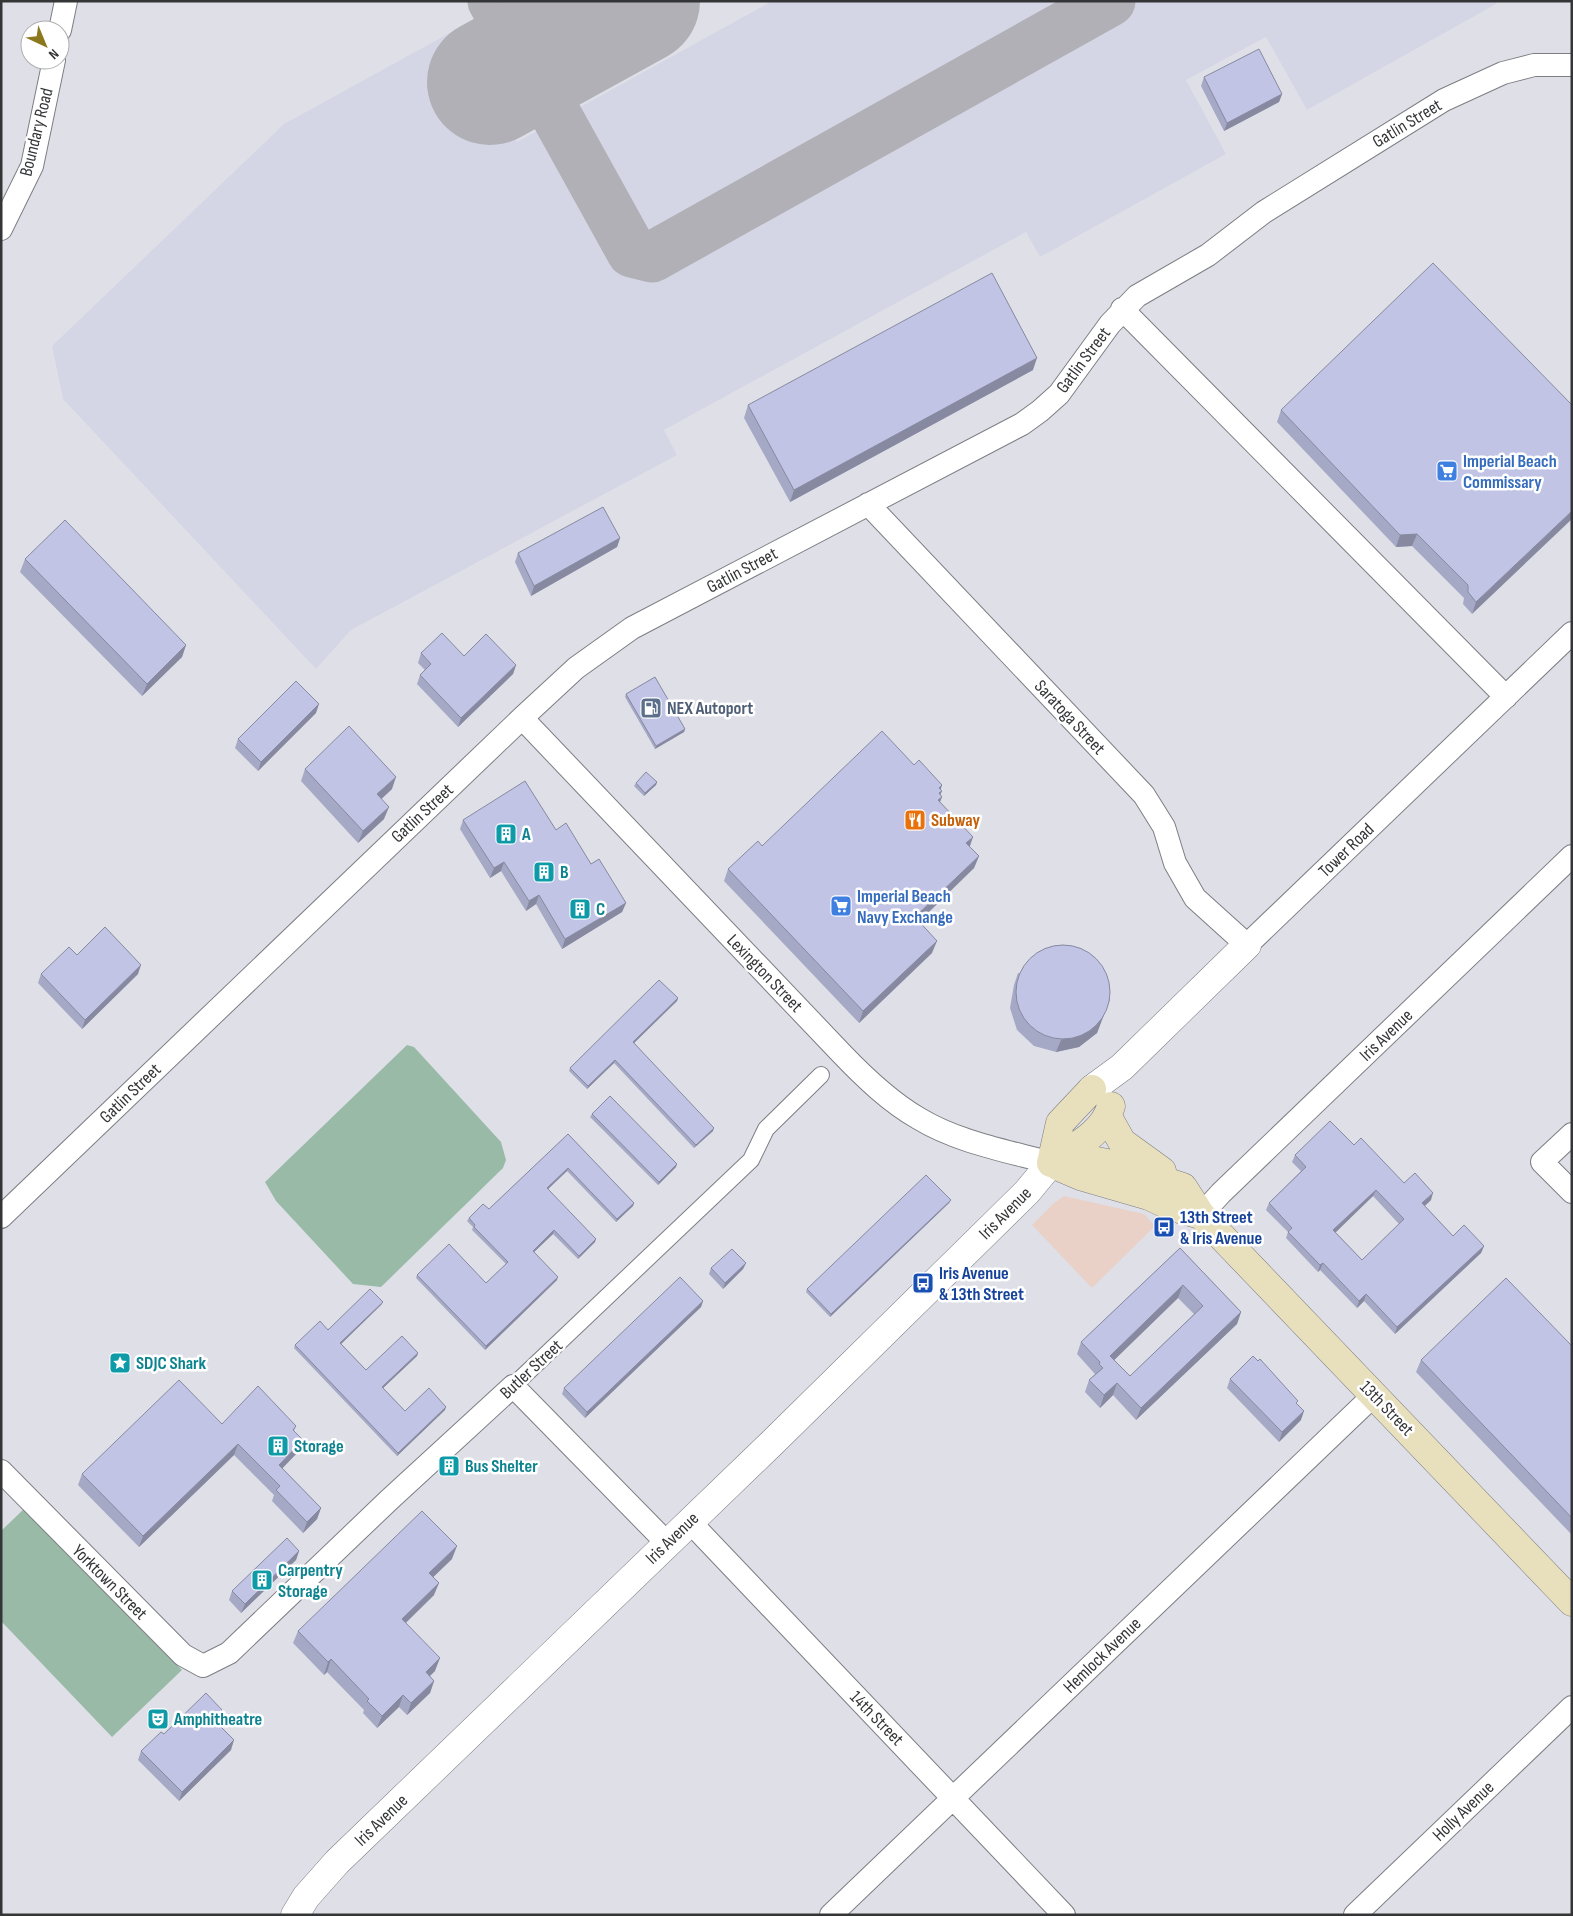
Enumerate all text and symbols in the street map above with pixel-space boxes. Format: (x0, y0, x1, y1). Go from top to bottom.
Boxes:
north arrow (20, 20, 70, 70)
text: N (45, 45, 62, 63)
street label: Boundary Road (15, 86, 58, 178)
street label: Gatlin Street (1369, 94, 1446, 152)
street label: Gatlin Street (1052, 323, 1115, 397)
place label: Imperial Beach Commissary (1463, 451, 1557, 493)
supermarket icon: Imperial Beach Commissary (1435, 459, 1459, 483)
street label: Gatlin Street (703, 543, 782, 598)
street label: Saratoga Street (1030, 676, 1110, 759)
fuel station icon: NEX Autoport (639, 696, 663, 720)
place label: NEX Autoport (667, 698, 753, 719)
street label: Gatlin Street (387, 779, 458, 847)
restaurant icon: Subway (903, 808, 927, 832)
place label: Subway (931, 810, 981, 831)
street label: Tower Road (1314, 819, 1378, 882)
building icon: A (494, 822, 518, 846)
place label: A (521, 824, 531, 845)
building icon: B (532, 860, 556, 884)
place label: B (560, 862, 569, 883)
place label: Imperial Beach Navy Exchange (857, 886, 953, 928)
supermarket icon: Imperial Beach Navy Exchange (829, 894, 853, 918)
building icon: C (568, 897, 592, 921)
place label: C (596, 899, 605, 920)
street label: Lexington Street (722, 930, 807, 1017)
street label: Iris Avenue (1356, 1005, 1417, 1066)
street label: Gatlin Street (95, 1059, 166, 1128)
street label: Iris Avenue (975, 1183, 1036, 1244)
place label: 13th Street & Iris Avenue (1180, 1207, 1262, 1249)
bus stop icon: 13th Street & Iris Avenue (1152, 1215, 1176, 1239)
place label: Iris Avenue & 13th Street (939, 1263, 1024, 1305)
bus stop icon: Iris Avenue & 13th Street (911, 1271, 935, 1295)
street label: Butler Street (496, 1335, 567, 1404)
place icon: SDJC Shark (108, 1351, 132, 1375)
place label: SDJC Shark (136, 1353, 207, 1374)
street label: 13th Street (1356, 1377, 1418, 1440)
building icon: Storage (266, 1434, 290, 1458)
place label: Storage (294, 1436, 344, 1457)
building icon: Bus Shelter (437, 1454, 461, 1478)
place label: Bus Shelter (465, 1456, 538, 1477)
street label: Iris Avenue (642, 1508, 703, 1569)
street label: Yorktown Street (68, 1540, 152, 1625)
place label: Carpentry Storage (278, 1560, 343, 1602)
building icon: Carpentry Storage (250, 1568, 274, 1592)
street label: Hemlock Avenue (1059, 1613, 1146, 1698)
street label: 14th Street (846, 1687, 908, 1750)
theatre icon: Amphitheatre (146, 1707, 170, 1731)
place label: Amphitheatre (173, 1709, 262, 1730)
street label: Holly Avenue (1428, 1777, 1498, 1846)
street label: Iris Avenue (351, 1790, 412, 1851)

